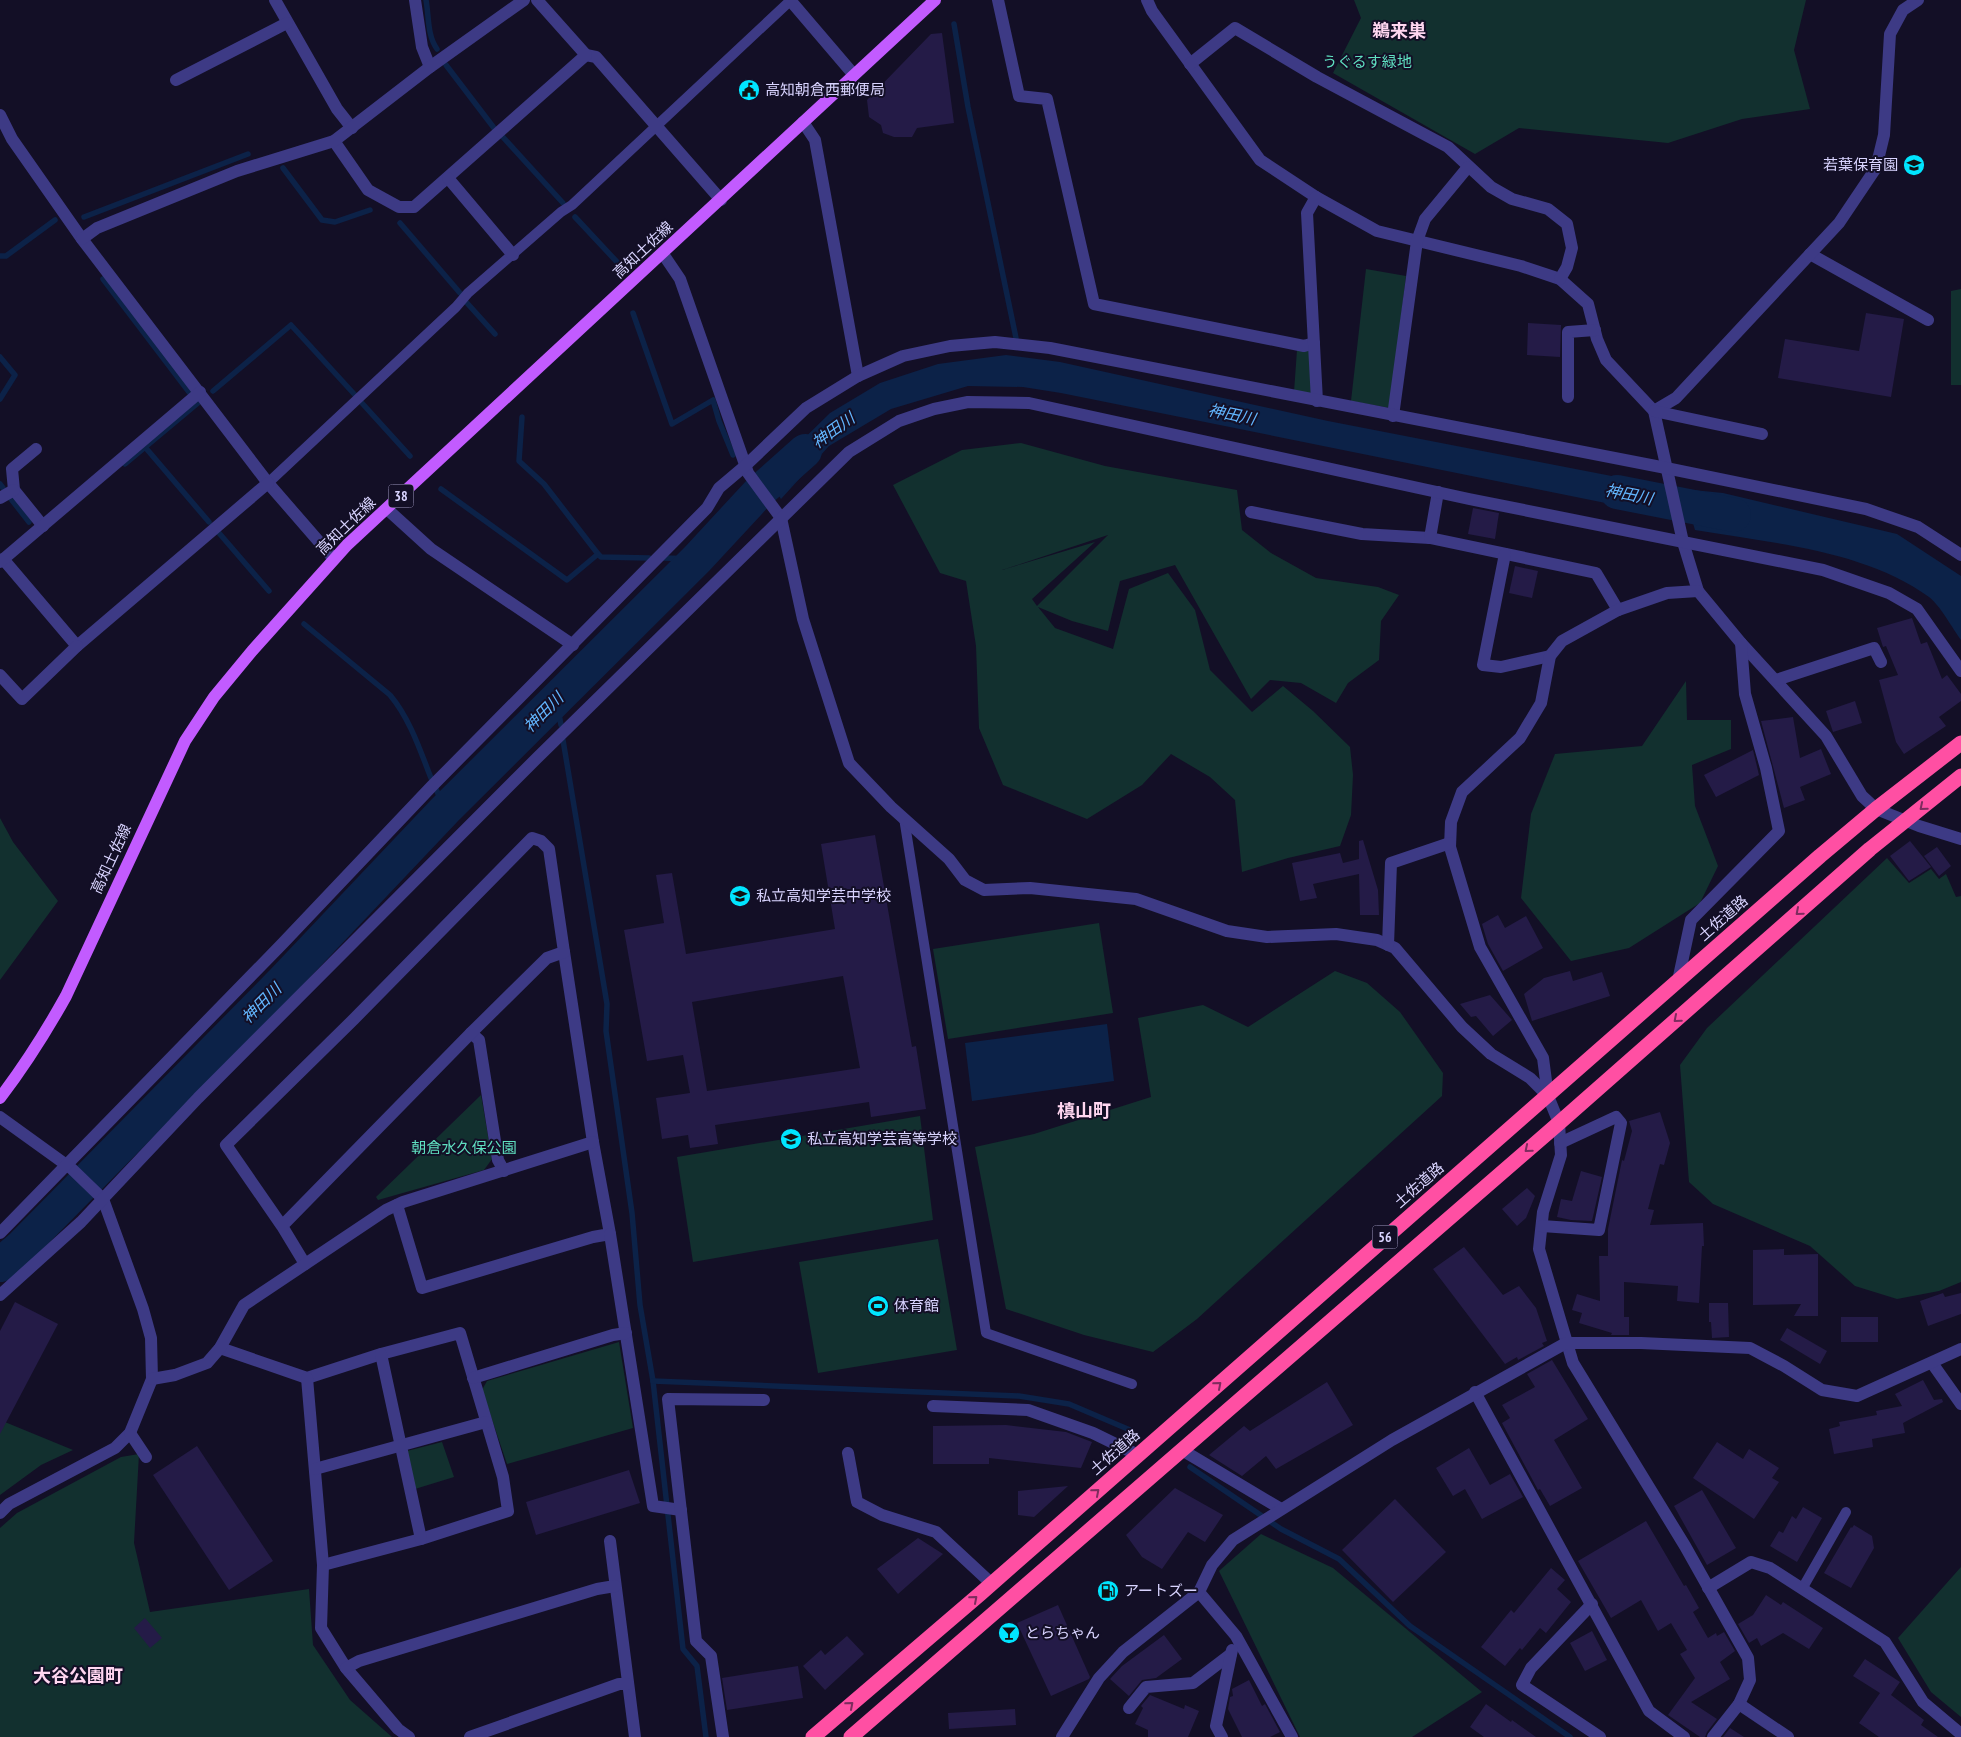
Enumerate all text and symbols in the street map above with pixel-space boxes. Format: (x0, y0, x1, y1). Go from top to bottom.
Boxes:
district label: 鵜来巣 (1372, 19, 1426, 42)
park label: うぐるす緑地 (1322, 52, 1412, 71)
public building icon: 高知朝倉西郵便局 (737, 78, 761, 102)
place label: 高知朝倉西郵便局 (765, 80, 885, 99)
school or university icon: 若葉保育園 (1902, 153, 1926, 177)
place label: 若葉保育園 (1823, 155, 1898, 174)
street label: 高知土佐線 (609, 217, 677, 282)
water label: 神田川 (1206, 399, 1260, 429)
water label: 神田川 (808, 407, 860, 452)
water label: 神田川 (1604, 480, 1656, 509)
road number: 38 (388, 484, 414, 508)
street label: 高知土佐線 (312, 493, 379, 559)
water label: 神田川 (519, 687, 568, 736)
one-way arrow (1920, 801, 1929, 809)
street label: 高知土佐線 (86, 821, 135, 897)
school or university icon: 私立高知学芸中学校 (728, 884, 752, 908)
place label: 私立高知学芸中学校 (756, 886, 891, 905)
street label: 土佐道路 (1694, 891, 1752, 944)
one-way arrow (1795, 906, 1804, 915)
water label: 神田川 (237, 978, 286, 1027)
one-way arrow (1673, 1013, 1682, 1022)
district label: 槙山町 (1057, 1099, 1111, 1122)
school or university icon: 私立高知学芸高等学校 (779, 1127, 803, 1151)
place label: 私立高知学芸高等学校 (807, 1129, 957, 1148)
park label: 朝倉水久保公園 (411, 1138, 517, 1157)
one-way arrow (1525, 1143, 1534, 1151)
street label: 土佐道路 (1390, 1158, 1448, 1211)
road number: 56 (1372, 1226, 1398, 1248)
sports icon: 体育館 (866, 1294, 890, 1318)
place label: 体育館 (894, 1296, 939, 1315)
one-way arrow (1212, 1382, 1221, 1391)
street label: 土佐道路 (1086, 1425, 1144, 1478)
one-way arrow (1090, 1489, 1099, 1498)
fuel station icon: アートズー (1096, 1579, 1120, 1603)
place label: アートズー (1124, 1581, 1198, 1600)
one-way arrow (968, 1596, 977, 1605)
bar icon: とらちゃん (997, 1621, 1021, 1645)
place label: とらちゃん (1025, 1623, 1100, 1642)
district label: 大谷公園町 (33, 1664, 123, 1687)
one-way arrow (845, 1702, 854, 1711)

